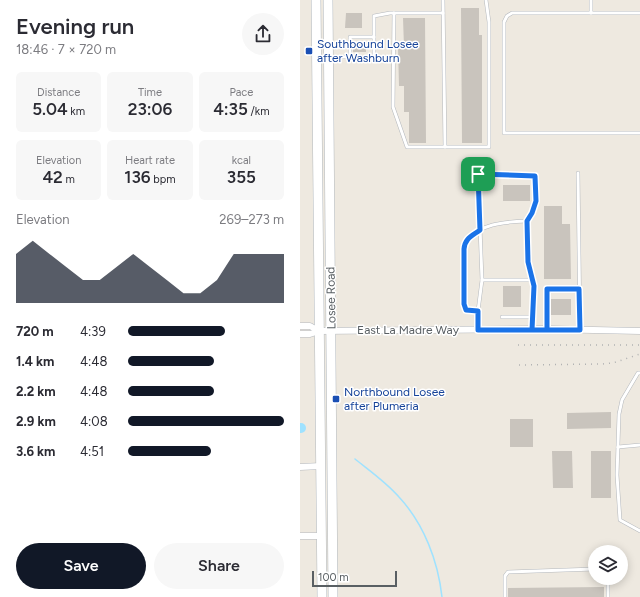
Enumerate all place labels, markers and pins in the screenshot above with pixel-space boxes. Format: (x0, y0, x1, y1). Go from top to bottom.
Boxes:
place label: Southbound Losee after Washburn (317, 37, 419, 65)
marker: Southbound Losee after Washburn (304, 46, 314, 56)
pin (461, 157, 495, 191)
place label: Northbound Losee after Plumeria (344, 385, 445, 413)
marker: Northbound Losee after Plumeria (331, 394, 341, 404)

